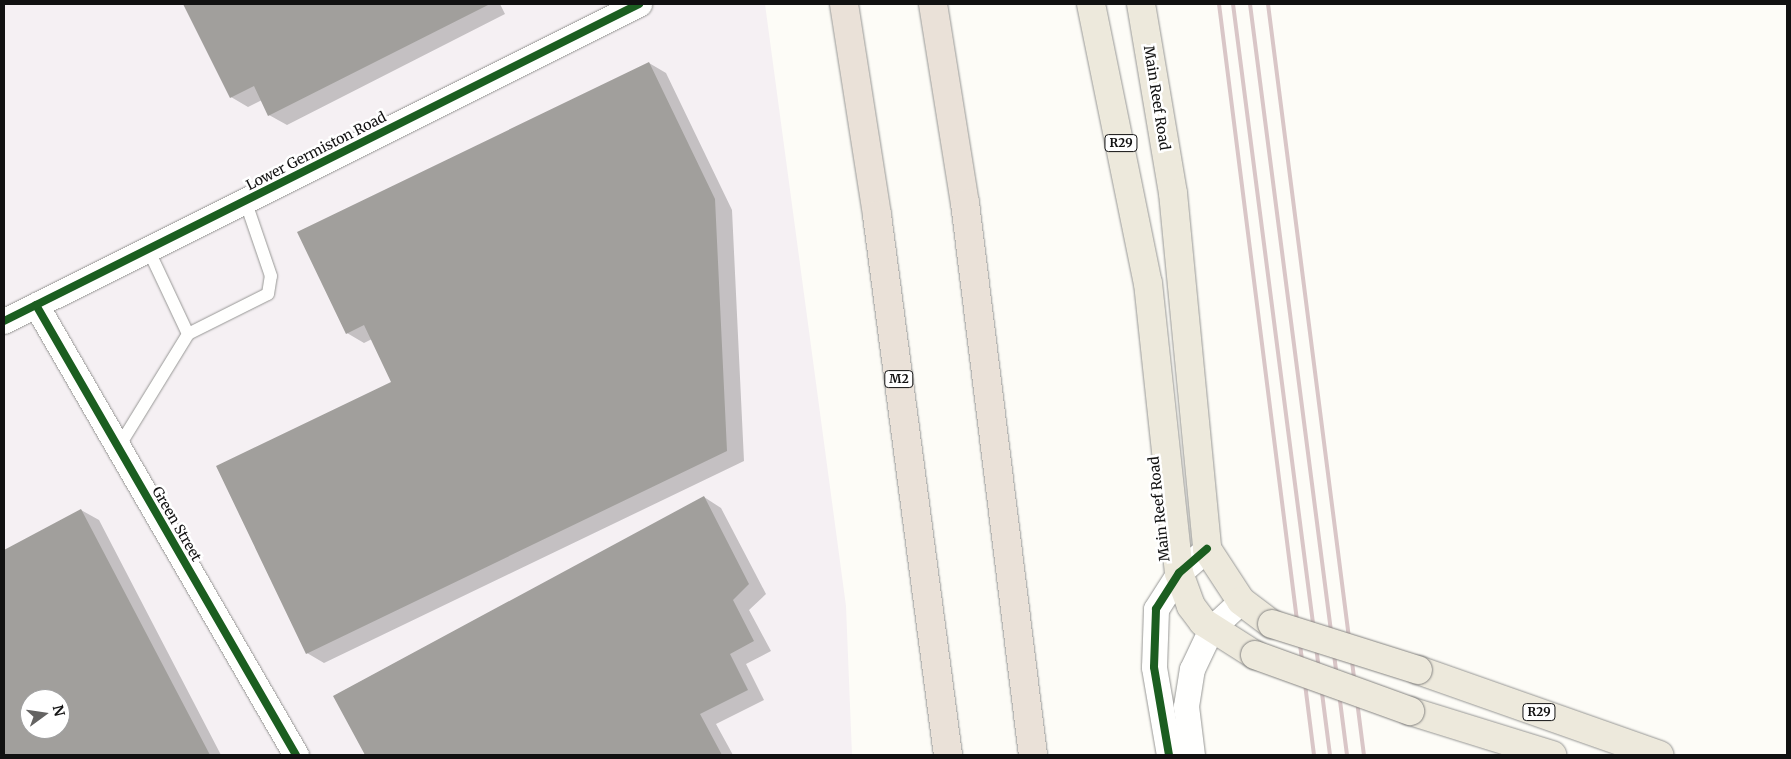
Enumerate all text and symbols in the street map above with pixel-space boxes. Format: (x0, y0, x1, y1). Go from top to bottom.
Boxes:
street label: Main Reef Road (1140, 45, 1174, 151)
street label: Lower Germiston Road (243, 108, 389, 194)
road number: R29 (1104, 134, 1138, 152)
road number: M2 (884, 369, 914, 388)
street label: Main Reef Road (1145, 456, 1173, 562)
street label: Green Street (149, 484, 205, 564)
north arrow (20, 689, 70, 739)
road number: R29 (1522, 702, 1556, 722)
text: N (49, 703, 69, 718)

